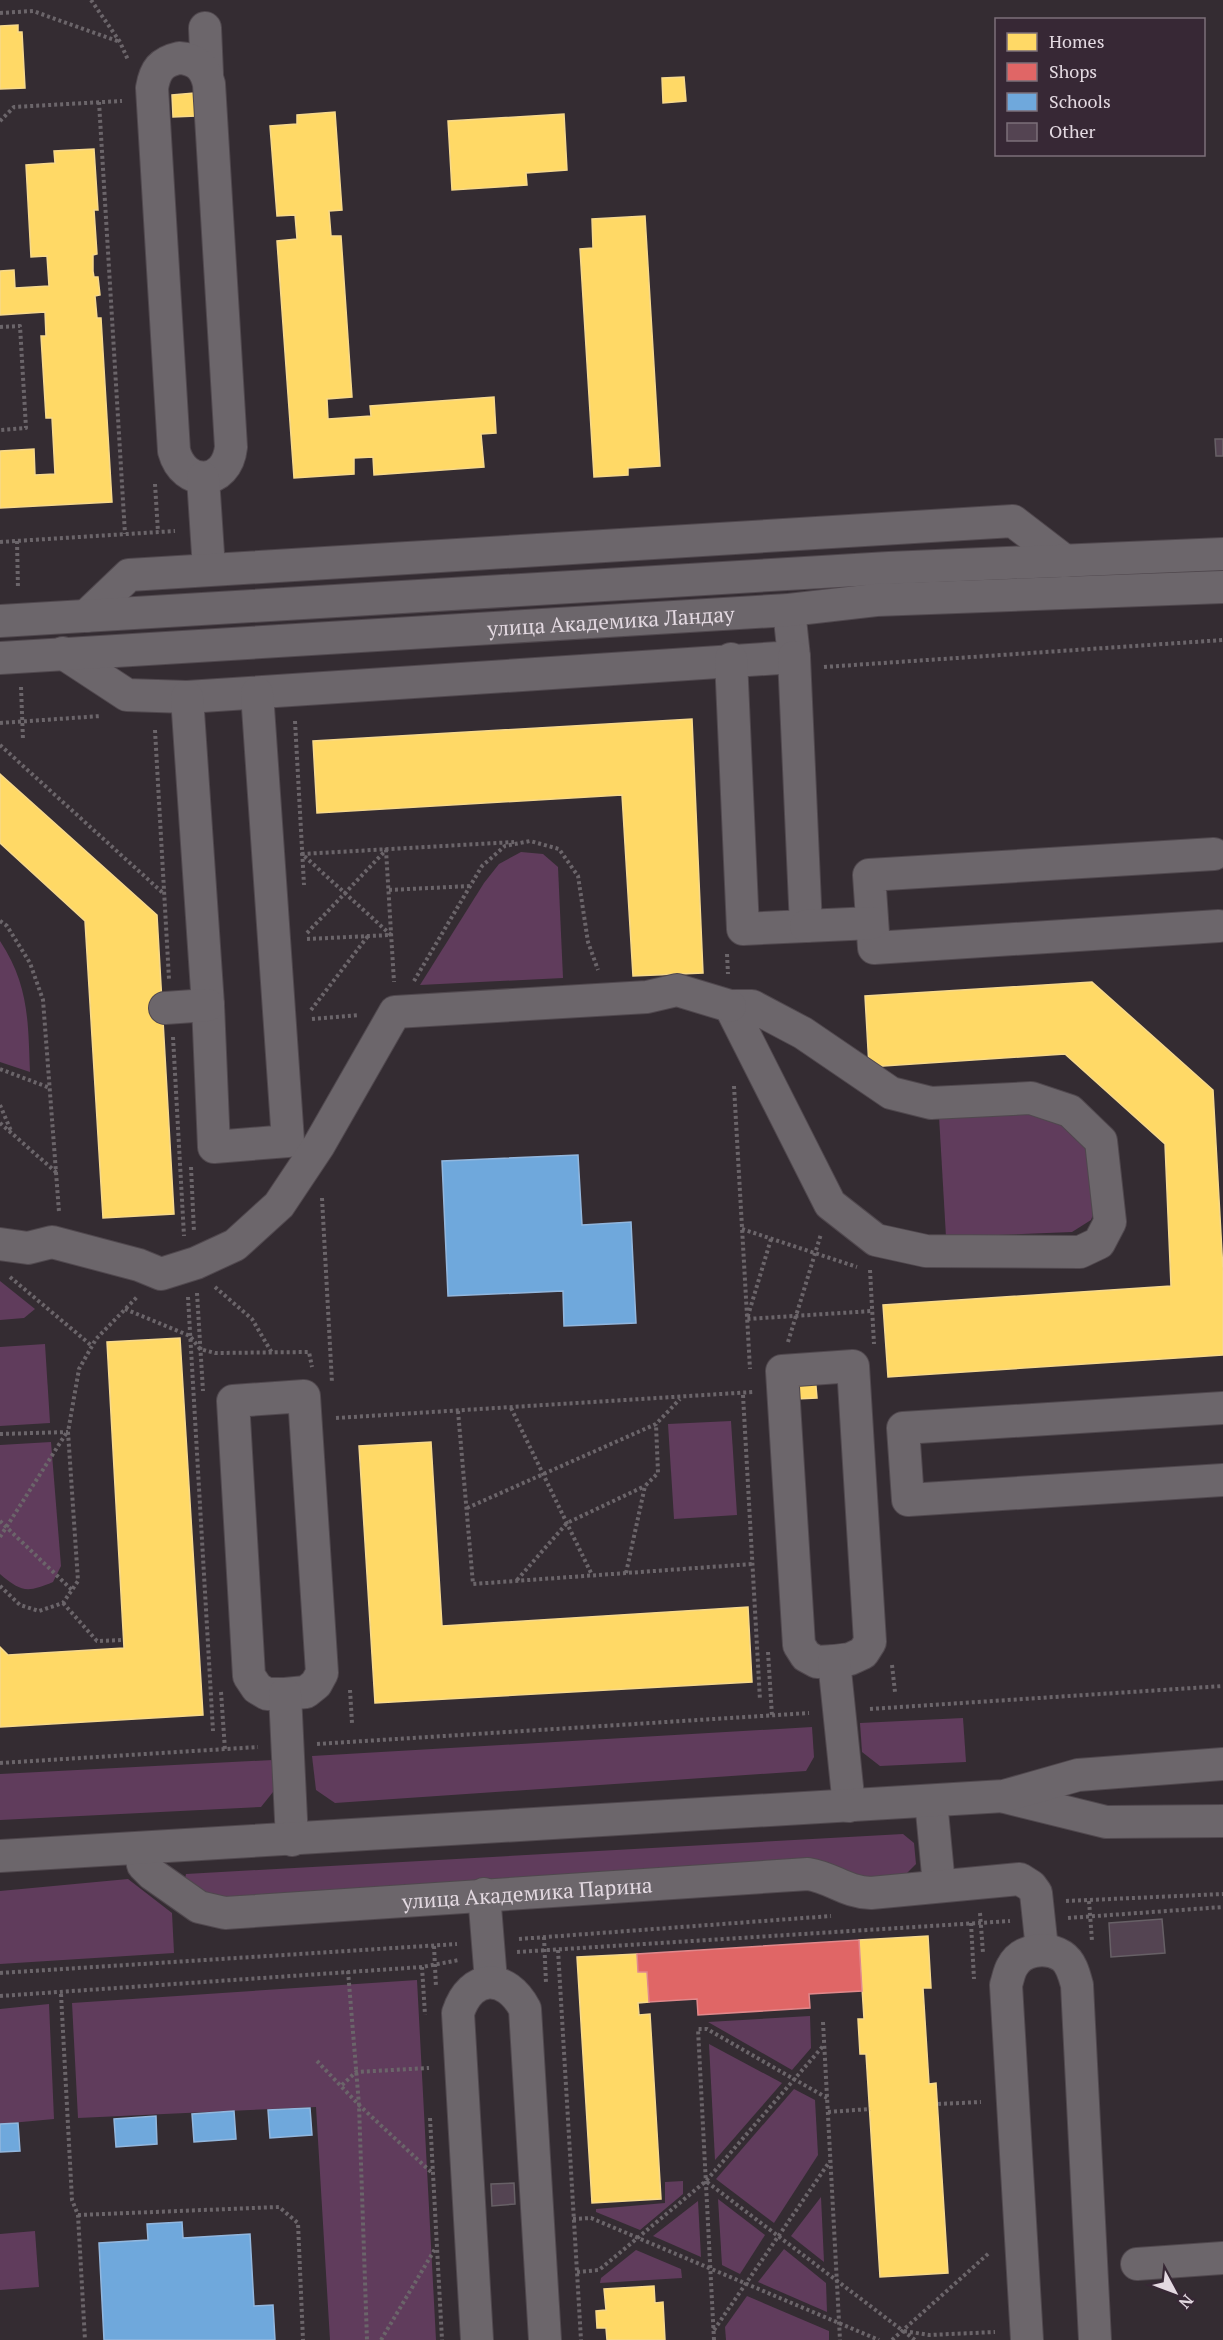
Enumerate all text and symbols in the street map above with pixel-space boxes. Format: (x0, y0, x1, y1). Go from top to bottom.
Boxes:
legend (995, 18, 1205, 156)
text: Homes (1049, 29, 1104, 53)
text: Shops (1049, 59, 1097, 83)
text: Schools (1049, 89, 1111, 113)
text: Other (1049, 119, 1096, 143)
street label: улица Академика Ландау (486, 599, 736, 642)
street label: улица Академика Парина (400, 1870, 654, 1915)
north arrow (1145, 2262, 1205, 2322)
text: N (1174, 2290, 1199, 2314)

